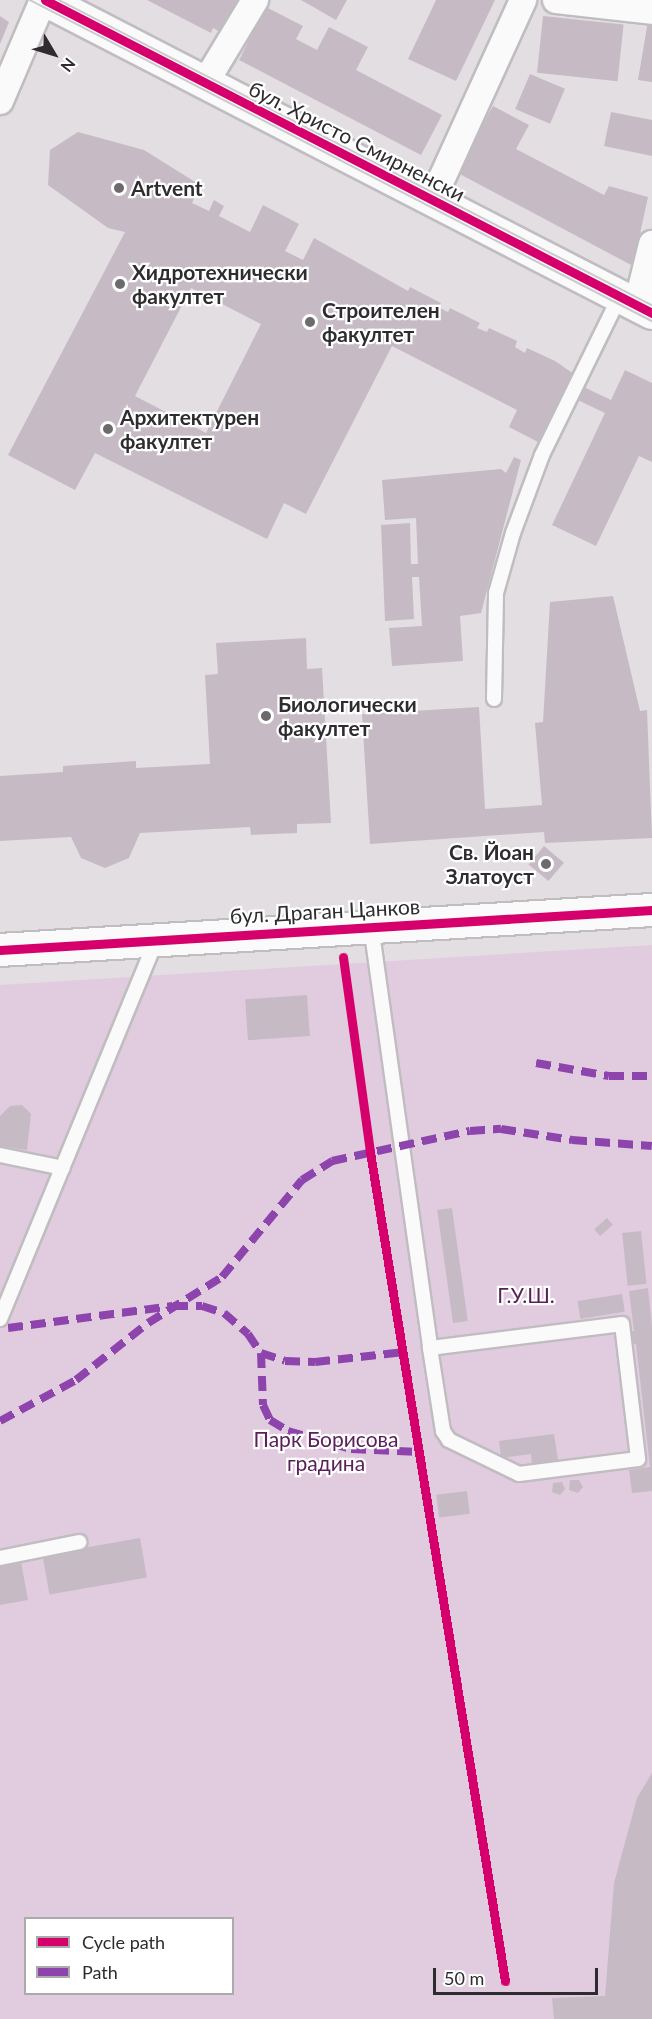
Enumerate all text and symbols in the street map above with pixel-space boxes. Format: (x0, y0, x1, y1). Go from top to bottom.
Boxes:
north arrow (24, 24, 84, 84)
text: N (57, 55, 80, 76)
street label: бул. Христо Смирненски (245, 75, 469, 207)
place label: Artvent (131, 175, 203, 201)
marker: Artvent (112, 181, 126, 195)
place label: Хидротехнически факултет (132, 259, 308, 309)
marker: Хидротехнически факултет (113, 277, 127, 291)
place label: Строителен факултет (322, 297, 440, 347)
marker: Строителен факултет (303, 315, 317, 329)
place label: Архитектурен факултет (120, 404, 259, 454)
marker: Архитектурен факултет (101, 422, 115, 436)
place label: Биологически факултет (278, 691, 417, 741)
marker: Биологически факултет (259, 709, 273, 723)
place label: Св. Йоан Златоуст (445, 839, 534, 889)
marker: Св. Йоан Златоуст (539, 857, 553, 871)
street label: бул. Драган Цанков (229, 893, 421, 929)
park label: Г.У.Ш. (497, 1282, 555, 1308)
park label: Парк Борисова градина (254, 1426, 398, 1476)
legend (24, 1917, 234, 1995)
text: Cycle path (82, 1931, 165, 1953)
scale bar (436, 1956, 601, 1994)
text: Path (82, 1961, 118, 1983)
text: 50 m (444, 1967, 484, 1989)

